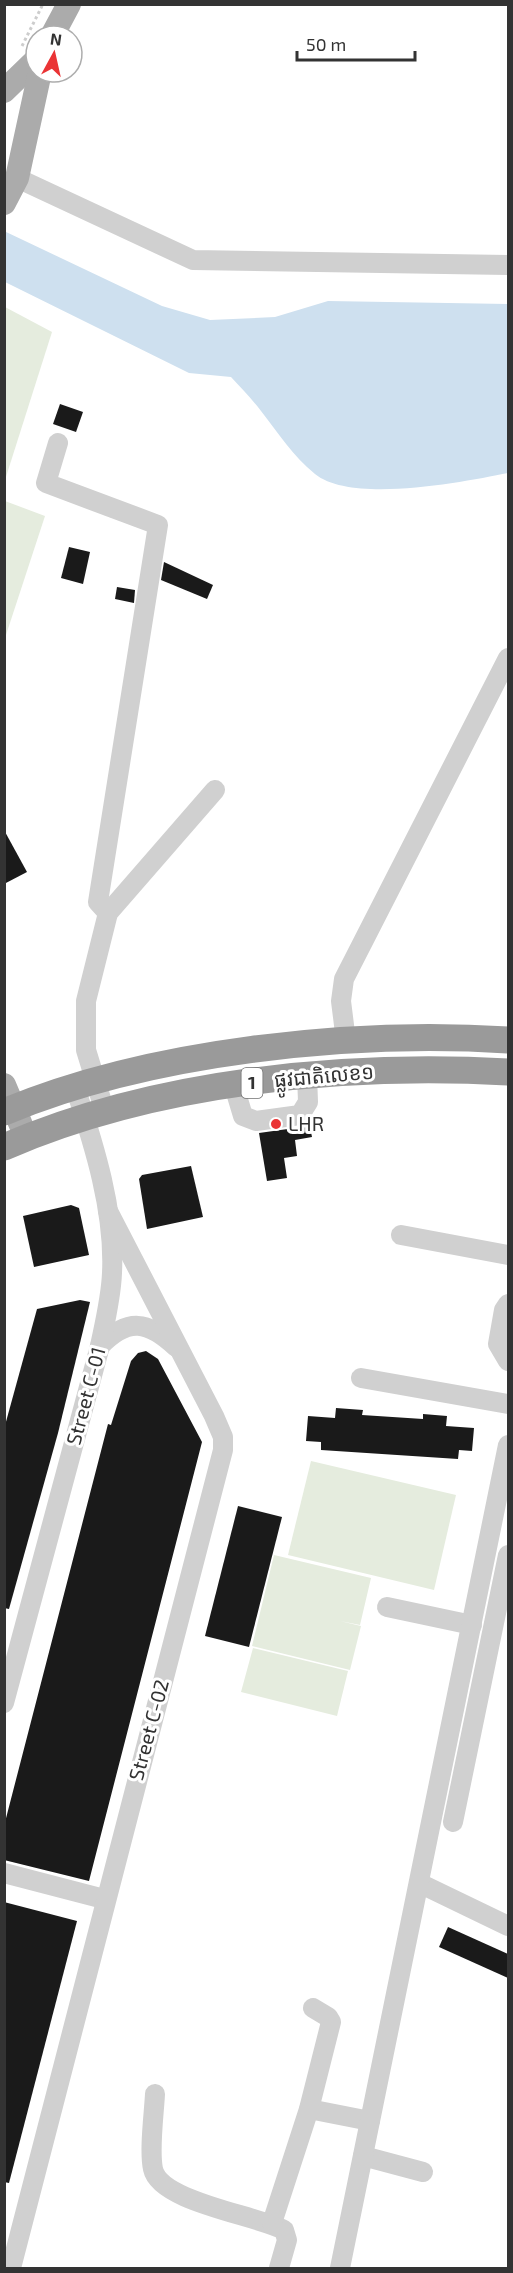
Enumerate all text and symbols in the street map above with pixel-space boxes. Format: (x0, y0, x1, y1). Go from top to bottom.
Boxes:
north arrow (24, 24, 84, 84)
scale bar (297, 24, 416, 62)
text: N (49, 28, 63, 49)
text: 50 m (306, 33, 346, 55)
street label: ផ្លូវជាតិលេខ១ (273, 1059, 376, 1099)
road number: 1 (242, 1068, 262, 1098)
place label: LHR (288, 1111, 324, 1135)
marker: LHR (269, 1117, 283, 1131)
street label: Street C-01 (60, 1344, 110, 1447)
street label: Street C-02 (123, 1677, 173, 1783)

